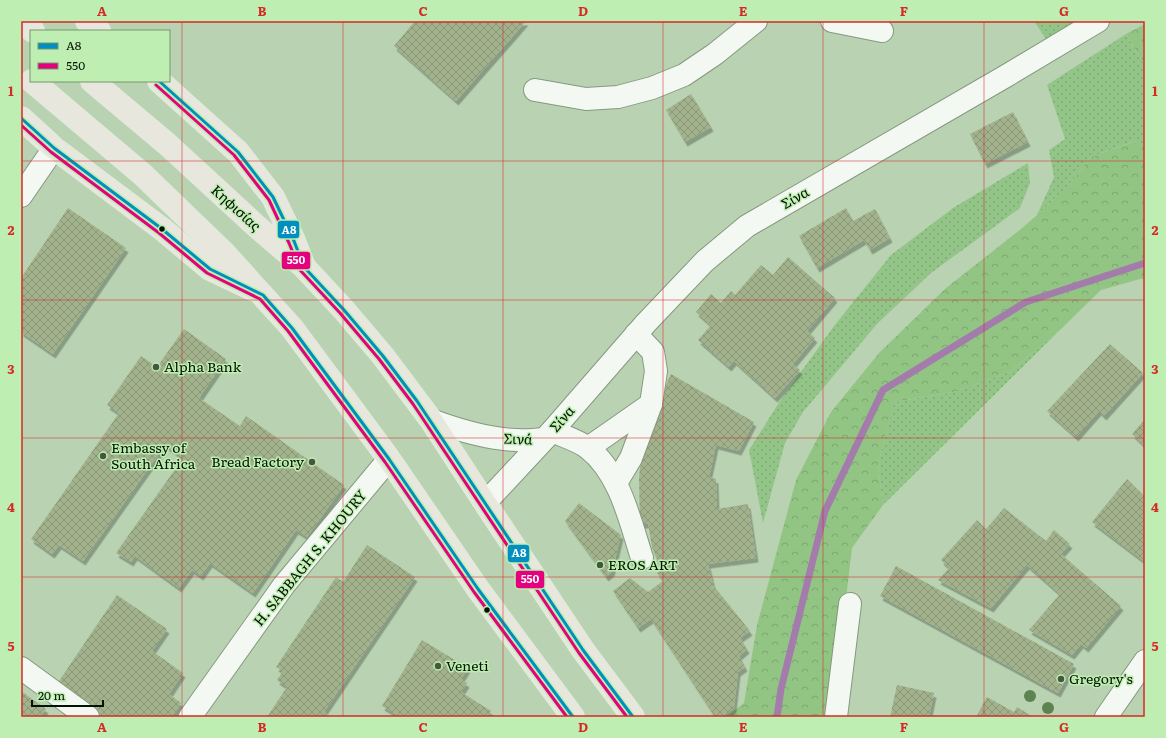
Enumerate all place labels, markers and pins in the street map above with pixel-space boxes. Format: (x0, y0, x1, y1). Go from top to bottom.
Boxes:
unlabelled marker (157, 224, 167, 234)
place label: Alpha Bank (164, 356, 242, 376)
marker: Alpha Bank (151, 362, 161, 372)
place label: Embassy of South Africa (111, 437, 196, 473)
marker: Embassy of South Africa (98, 451, 108, 461)
place label: Bread Factory (211, 451, 305, 471)
marker: Bread Factory (307, 457, 317, 467)
place label: EROS ART (608, 554, 678, 574)
marker: EROS ART (595, 560, 605, 570)
unlabelled marker (482, 605, 492, 615)
place label: Veneti (446, 655, 489, 675)
marker: Veneti (433, 661, 443, 671)
place label: Gregory's (1069, 668, 1133, 688)
marker: Gregory's (1056, 674, 1066, 684)

